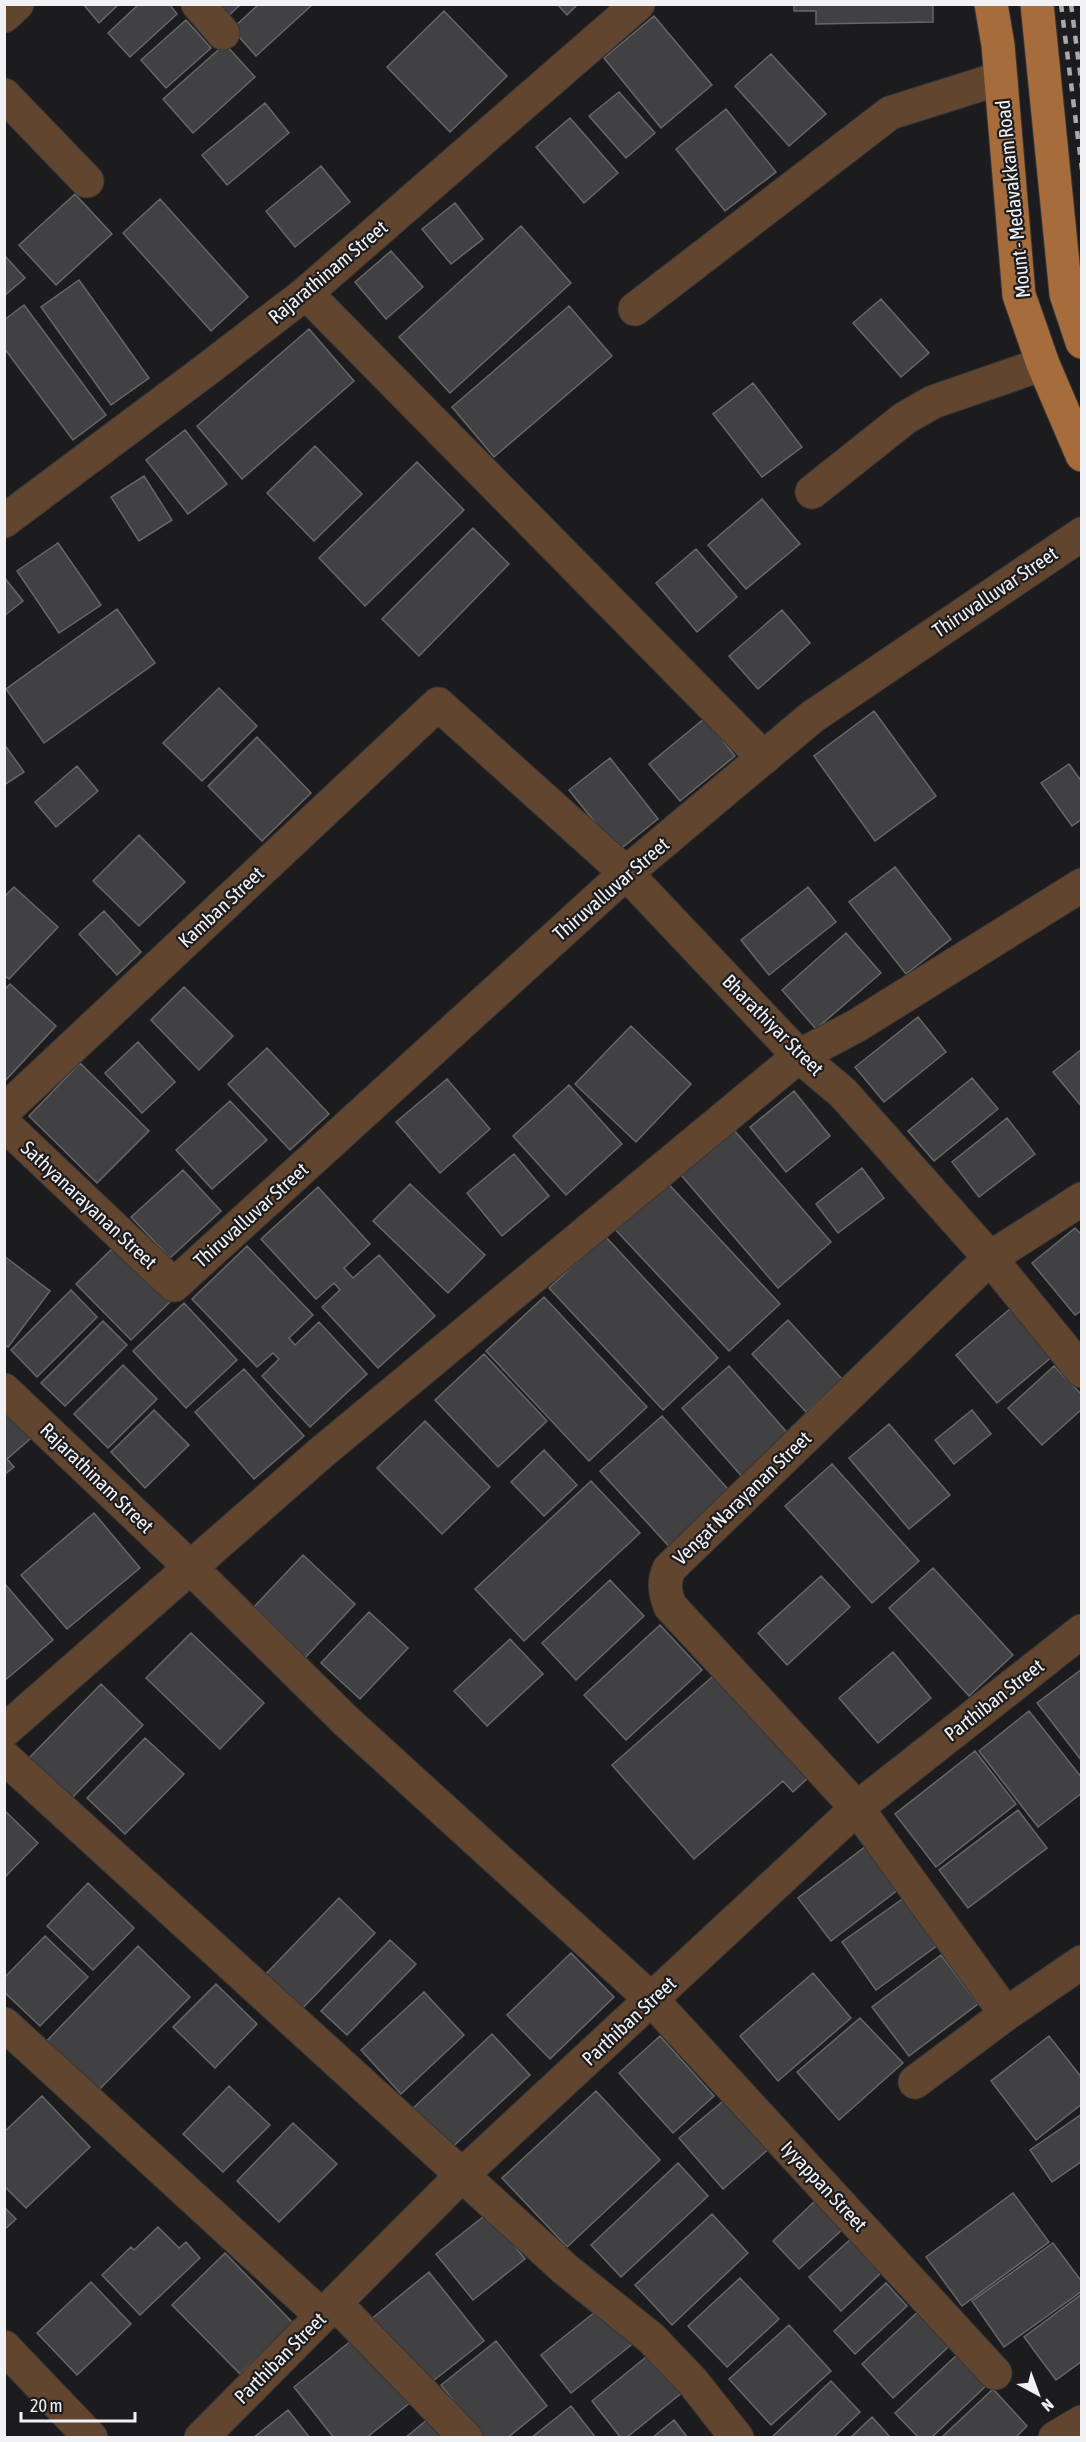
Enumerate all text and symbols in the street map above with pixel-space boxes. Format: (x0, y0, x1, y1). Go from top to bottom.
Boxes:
street label: Mount - Medavakkam Road (991, 99, 1034, 299)
street label: Rajarathinam Street (264, 215, 392, 328)
street label: Thiruvalluvar Street (928, 541, 1062, 642)
street label: Thiruvalluvar Street (548, 832, 673, 945)
street label: Kamban Street (173, 861, 268, 952)
street label: Bharathiyar Street (718, 969, 829, 1080)
street label: Sathyanarayanan Street (17, 1136, 162, 1274)
street label: Thiruvalluvar Street (189, 1157, 313, 1272)
street label: Rajarathinam Street (36, 1418, 159, 1538)
street label: Vengat Narayanan Street (668, 1426, 815, 1569)
street label: Parthiban Street (940, 1654, 1048, 1745)
street label: Parthiban Street (577, 1971, 680, 2070)
street label: Iyyappan Street (777, 2136, 872, 2236)
street label: Parthiban Street (229, 2307, 330, 2408)
north arrow (1008, 2364, 1068, 2424)
scale bar (21, 2385, 135, 2423)
text: 20 m (30, 2395, 62, 2416)
text: N (1038, 2395, 1057, 2415)

